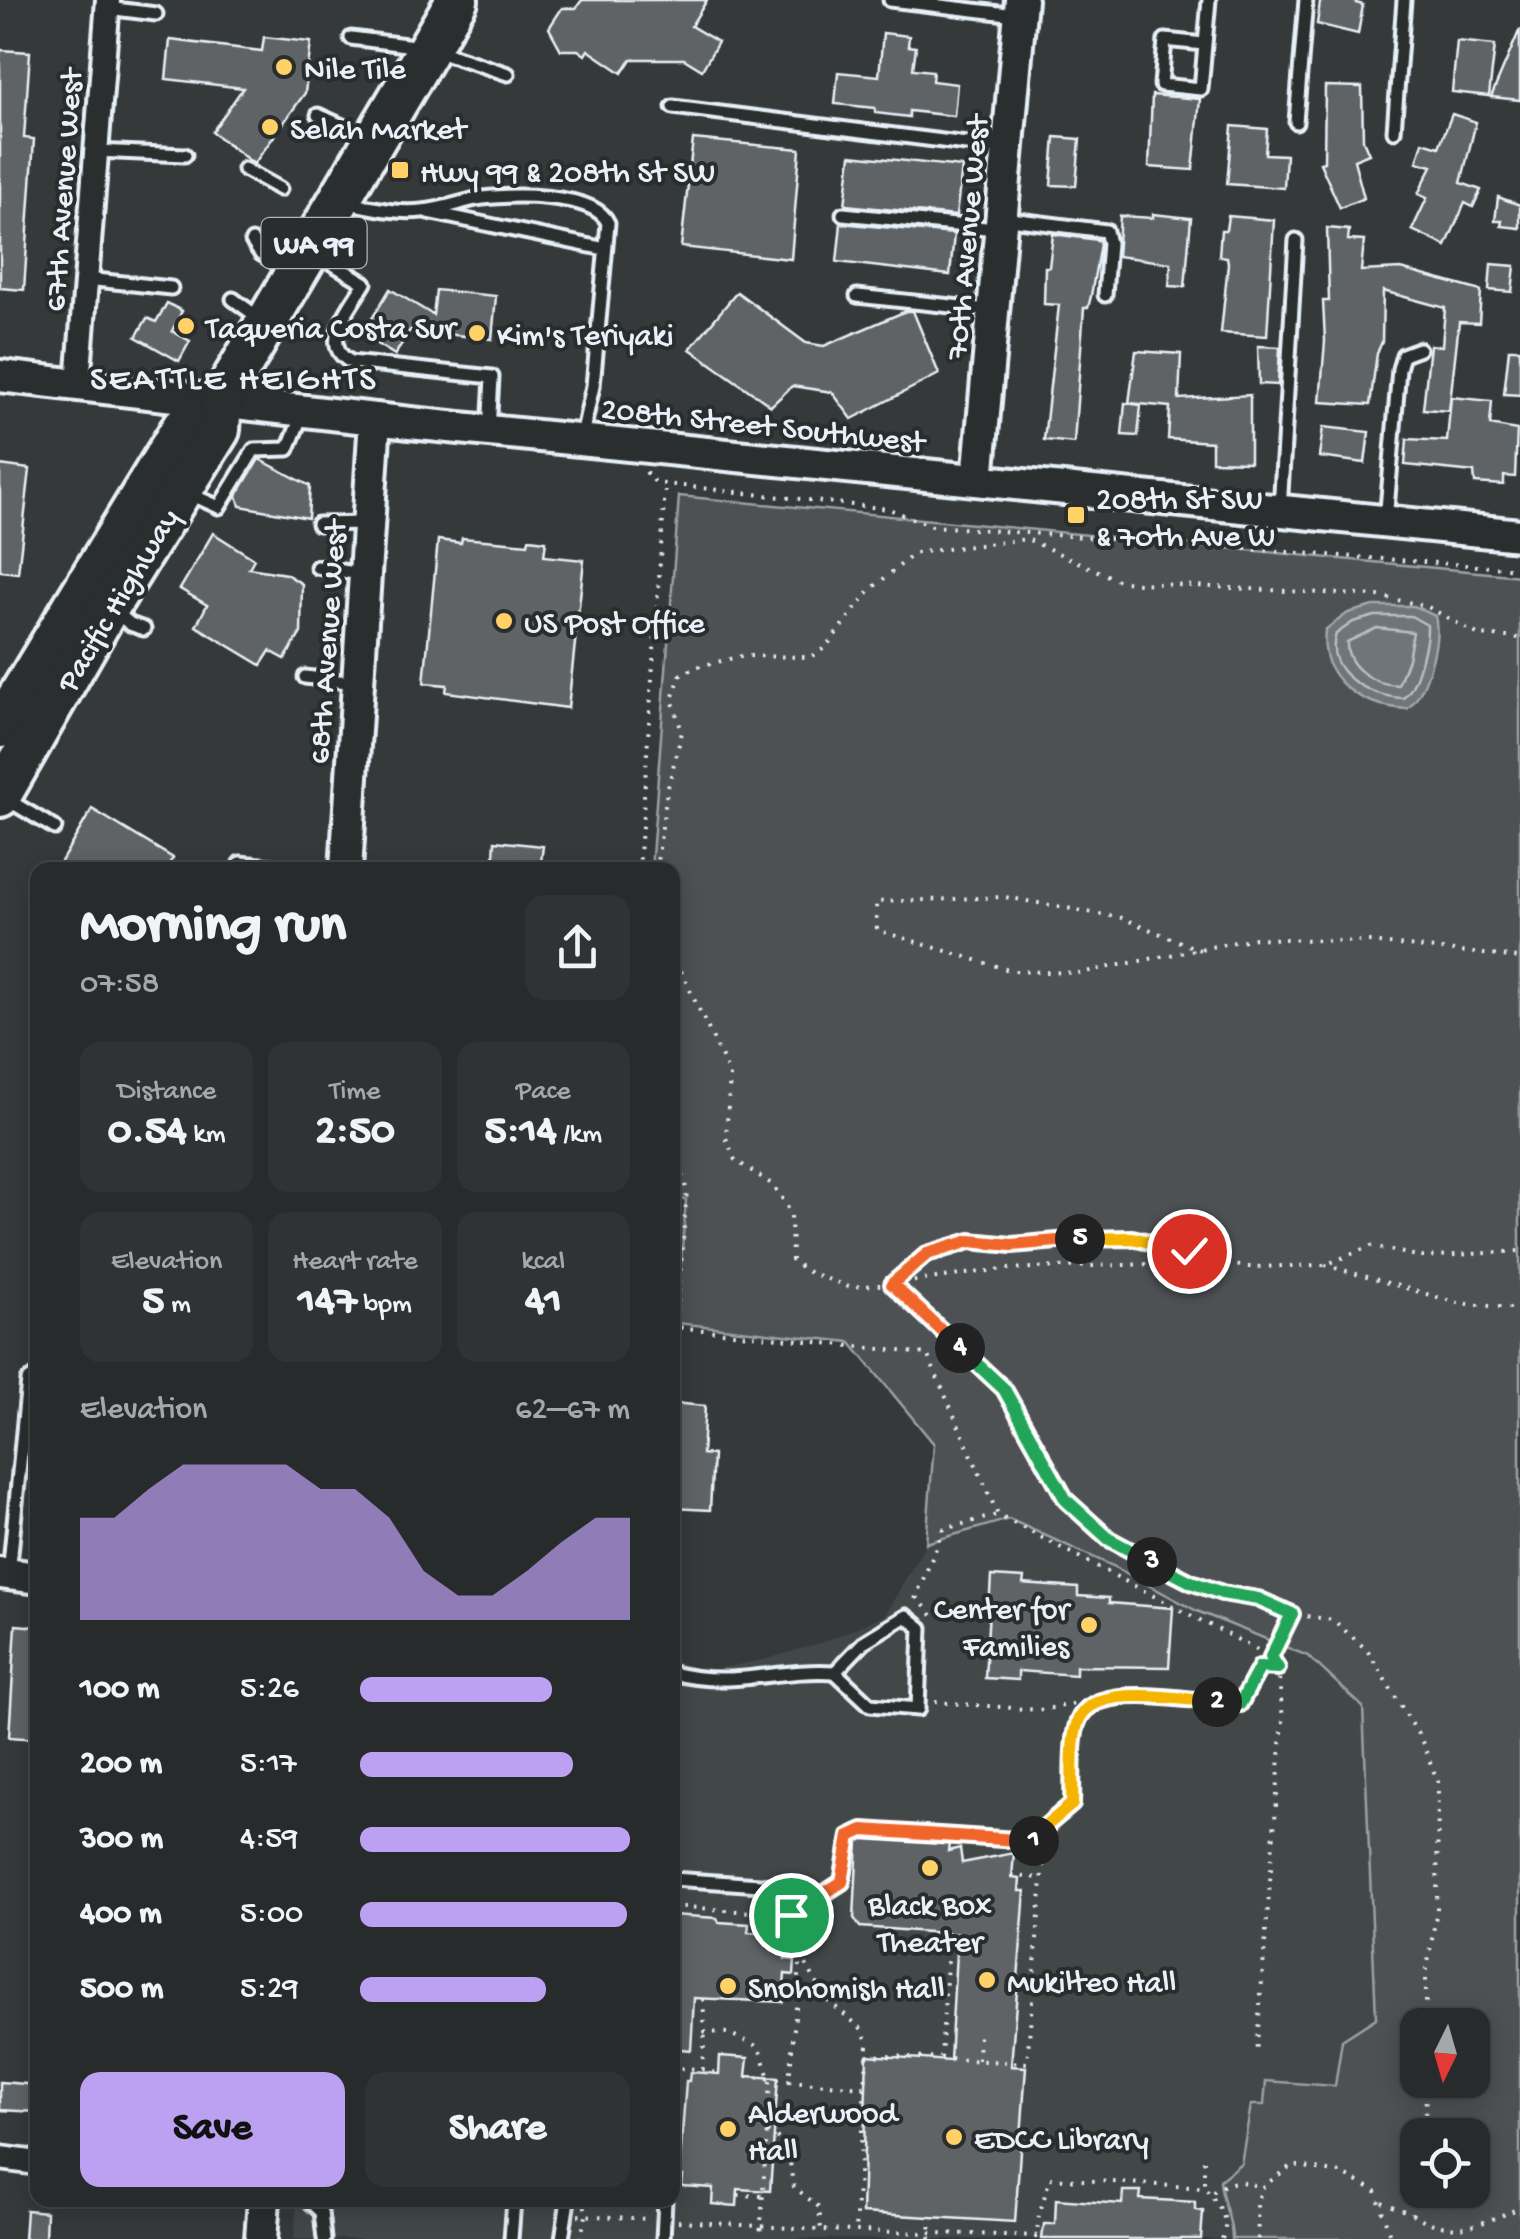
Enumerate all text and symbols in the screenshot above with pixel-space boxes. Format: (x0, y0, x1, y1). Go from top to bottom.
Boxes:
place label: Nile Tile (304, 53, 406, 91)
marker: Nile Tile (273, 56, 295, 78)
street label: 67th Avenue West (39, 65, 94, 313)
street label: 70th Avenue West (940, 111, 1000, 362)
place label: Selah Market (290, 113, 469, 151)
marker: Selah Market (259, 116, 281, 138)
place label: Hwy 99 & 208th St SW (420, 156, 715, 194)
marker: Hwy 99 & 208th St SW (389, 159, 411, 181)
road number: WA 99 (262, 218, 366, 268)
place label: Taqueria Costa Sur (204, 312, 458, 350)
marker: Taqueria Costa Sur (175, 315, 197, 337)
place label: Kim's Teriyaki (497, 319, 674, 357)
marker: Kim's Teriyaki (466, 322, 488, 344)
district label: SEATTLE HEIGHTS (90, 361, 378, 402)
street label: 208th Street Southwest (599, 392, 929, 464)
place label: 208th St SW & 70th Ave W (1096, 483, 1275, 558)
street label: Pacific Highway (50, 503, 190, 701)
marker: 208th St SW & 70th Ave W (1065, 504, 1087, 526)
street label: 68th Avenue West (303, 516, 358, 765)
place label: US Post Office (524, 607, 705, 645)
marker: US Post Office (493, 610, 515, 632)
button: share (525, 895, 630, 1000)
text: Morning run (80, 896, 346, 960)
text: 07:58 (80, 966, 159, 1004)
text: Distance (117, 1076, 216, 1109)
text: Time (329, 1076, 381, 1109)
text: Pace (516, 1076, 571, 1109)
text: 0.54 (108, 1109, 187, 1158)
text: 2:50 (315, 1109, 395, 1158)
text: 5:14 (484, 1109, 557, 1158)
text: km (187, 1119, 226, 1152)
text: /km (557, 1119, 602, 1152)
pin (1147, 1209, 1232, 1294)
pin: 5 (1055, 1214, 1105, 1264)
text: 5 (1073, 1222, 1087, 1255)
icon: check (1162, 1224, 1217, 1279)
text: Elevation (111, 1246, 222, 1279)
text: Heart rate (292, 1246, 418, 1279)
text: kcal (521, 1246, 565, 1279)
text: 5 (142, 1279, 164, 1328)
text: 147 (298, 1279, 357, 1328)
text: 41 (525, 1279, 562, 1328)
text: m (164, 1289, 191, 1322)
text: bpm (357, 1289, 412, 1322)
pin: 4 (935, 1323, 985, 1373)
text: 4 (953, 1331, 967, 1364)
text: Elevation (80, 1392, 207, 1430)
text: 62–67 m (515, 1392, 630, 1430)
pin: 3 (1127, 1537, 1177, 1587)
text: 3 (1145, 1545, 1159, 1578)
place label: Center for Families (934, 1593, 1072, 1668)
marker: Center for Families (1078, 1614, 1100, 1636)
text: 100 m (80, 1671, 160, 1709)
text: 5:26 (240, 1671, 299, 1709)
pin: 2 (1192, 1677, 1242, 1727)
text: 2 (1210, 1685, 1224, 1718)
text: 200 m (80, 1746, 162, 1784)
text: 5:17 (240, 1746, 296, 1784)
pin: 1 (1009, 1816, 1059, 1866)
text: 300 m (80, 1821, 163, 1859)
text: 4:59 (240, 1821, 298, 1859)
text: 1 (1028, 1824, 1040, 1857)
marker: Black Box Theater (919, 1857, 941, 1879)
pin (749, 1873, 834, 1958)
icon: arrive (764, 1888, 819, 1943)
place label: Black Box Theater (867, 1889, 992, 1964)
text: 400 m (80, 1896, 162, 1934)
text: 5:00 (240, 1896, 303, 1934)
place label: Mukilteo Hall (1007, 1966, 1176, 2004)
marker: Mukilteo Hall (976, 1969, 998, 1991)
text: 500 m (80, 1971, 163, 2009)
text: 5:29 (240, 1971, 299, 2009)
place label: Snohomish Hall (748, 1972, 945, 2010)
marker: Snohomish Hall (717, 1975, 739, 1997)
north arrow (1400, 2008, 1490, 2098)
map controls (1400, 2008, 1490, 2208)
button: Save (80, 2072, 345, 2187)
button: Share (365, 2072, 630, 2187)
place label: Alderwood Hall (748, 2097, 900, 2172)
marker: Alderwood Hall (717, 2118, 739, 2140)
button: locate (1400, 2118, 1490, 2208)
place label: EDCC Library (974, 2123, 1149, 2161)
marker: EDCC Library (943, 2126, 965, 2148)

